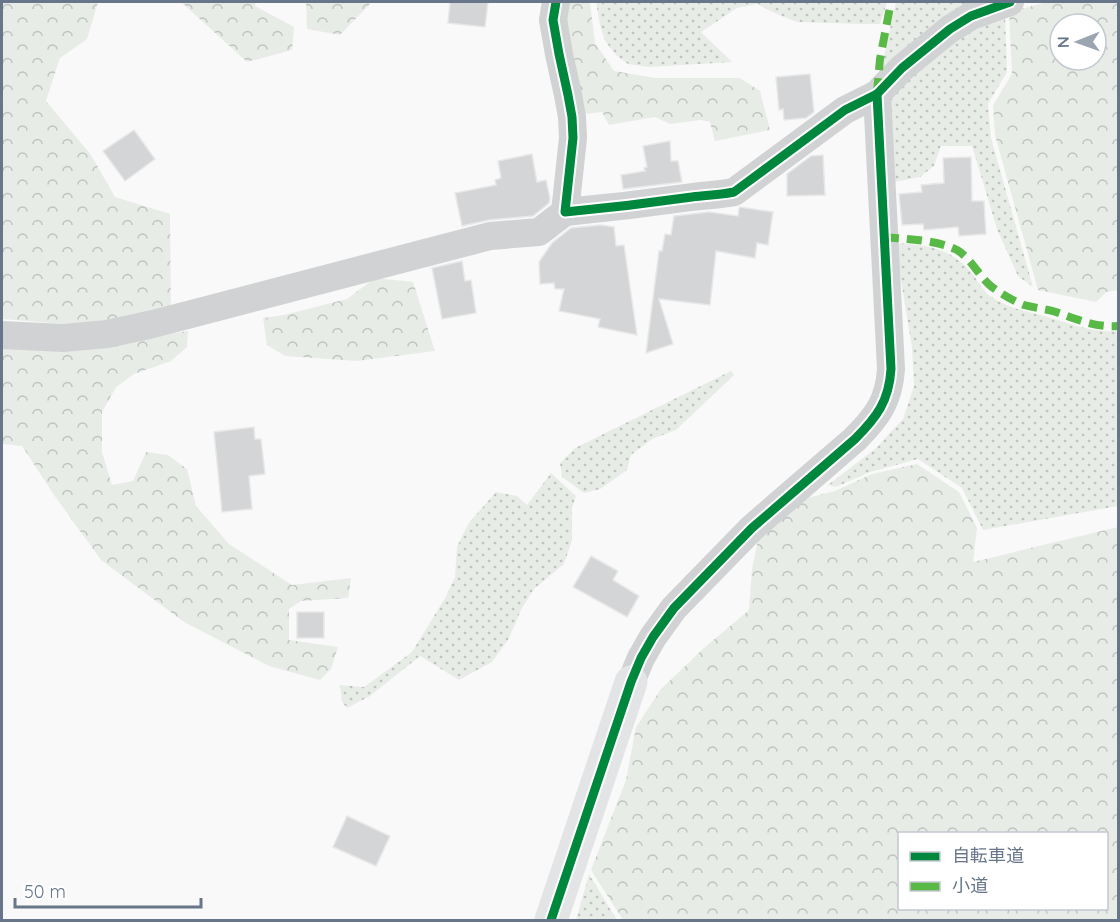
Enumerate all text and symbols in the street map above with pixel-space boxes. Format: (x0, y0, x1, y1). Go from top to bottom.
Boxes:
north arrow (1048, 12, 1108, 72)
text: N (1053, 36, 1073, 48)
legend (898, 832, 1108, 910)
text: 自転車道 (952, 844, 1024, 867)
scale bar (15, 871, 201, 909)
text: 小道 (952, 874, 988, 897)
text: 50 m (24, 880, 66, 903)

